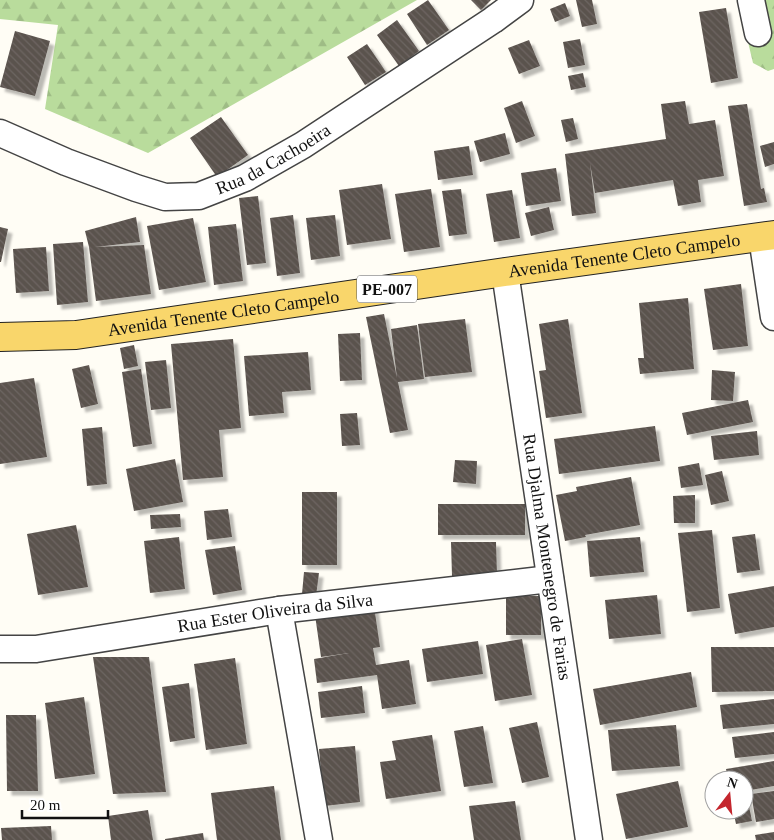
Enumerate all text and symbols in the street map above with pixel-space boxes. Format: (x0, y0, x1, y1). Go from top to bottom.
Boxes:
street label: Rua da Cachoeira (213, 120, 334, 198)
street label: Avenida Tenente Cleto Campelo (507, 230, 741, 281)
road number: PE-007 (357, 276, 417, 302)
street label: Avenida Tenente Cleto Campelo (106, 286, 340, 340)
street label: Rua Djalma Montenegro de Farias (519, 432, 575, 682)
street label: Rua Ester Oliveira da Silva (176, 589, 374, 636)
north arrow (704, 770, 754, 820)
text: N (726, 774, 739, 792)
scale bar (22, 788, 109, 820)
text: 20 m (30, 797, 61, 813)

